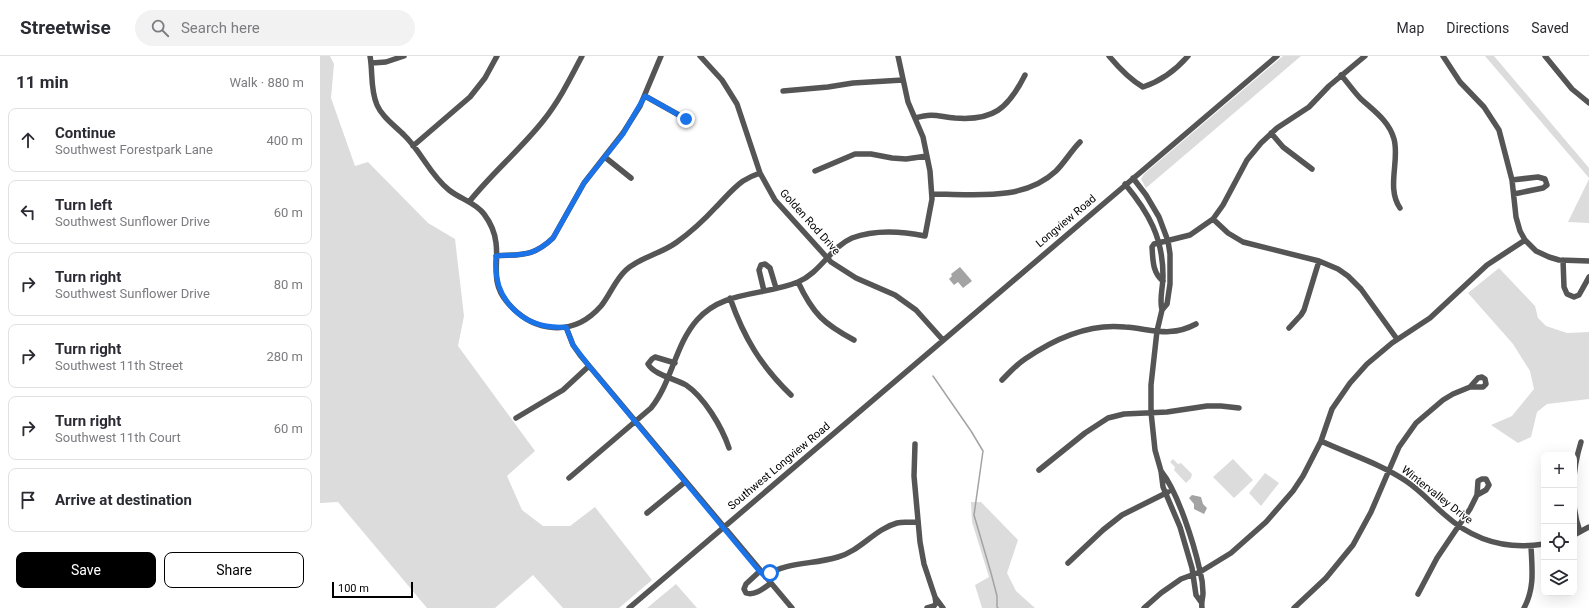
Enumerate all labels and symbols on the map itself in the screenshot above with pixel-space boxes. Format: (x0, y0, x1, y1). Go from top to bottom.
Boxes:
route end (677, 110, 695, 128)
street label: Golden Rod Drive (777, 186, 843, 258)
street label: Longview Road (1033, 192, 1099, 250)
street label: Southwest Longview Road (725, 420, 833, 512)
street label: Wintervalley Drive (1399, 463, 1475, 527)
route start (761, 564, 779, 582)
scale bar (332, 580, 413, 599)

